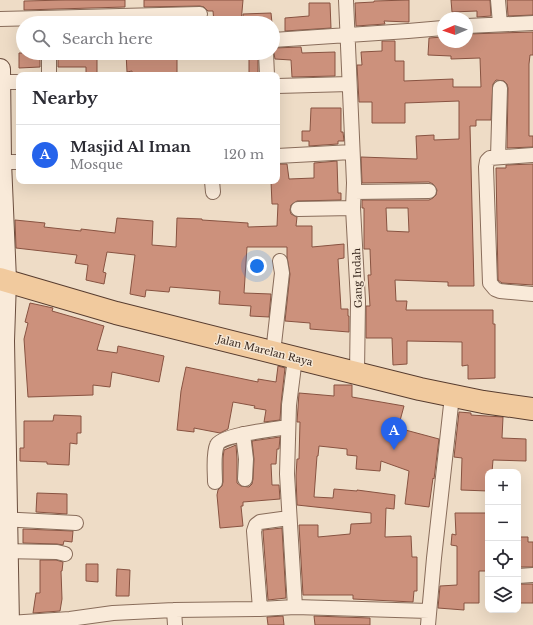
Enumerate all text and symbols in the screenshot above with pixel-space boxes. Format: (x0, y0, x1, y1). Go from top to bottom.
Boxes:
north arrow (437, 12, 473, 48)
search box (16, 16, 280, 60)
icon: search (30, 27, 52, 49)
text: Search here (62, 29, 153, 48)
text: Nearby (32, 88, 98, 109)
text: Masjid Al Iman (70, 137, 191, 156)
text: A (40, 146, 50, 163)
text: 120 m (223, 146, 264, 163)
text: Mosque (70, 156, 123, 173)
street label: Gang Indah (350, 248, 365, 308)
your location (247, 256, 267, 276)
street label: Jalan Marelan Raya (214, 332, 314, 369)
pin: A (381, 417, 407, 450)
map controls (485, 469, 521, 613)
button: + (485, 469, 521, 505)
button: − (485, 505, 521, 541)
button: locate (485, 541, 521, 577)
button: layers (485, 577, 521, 613)

